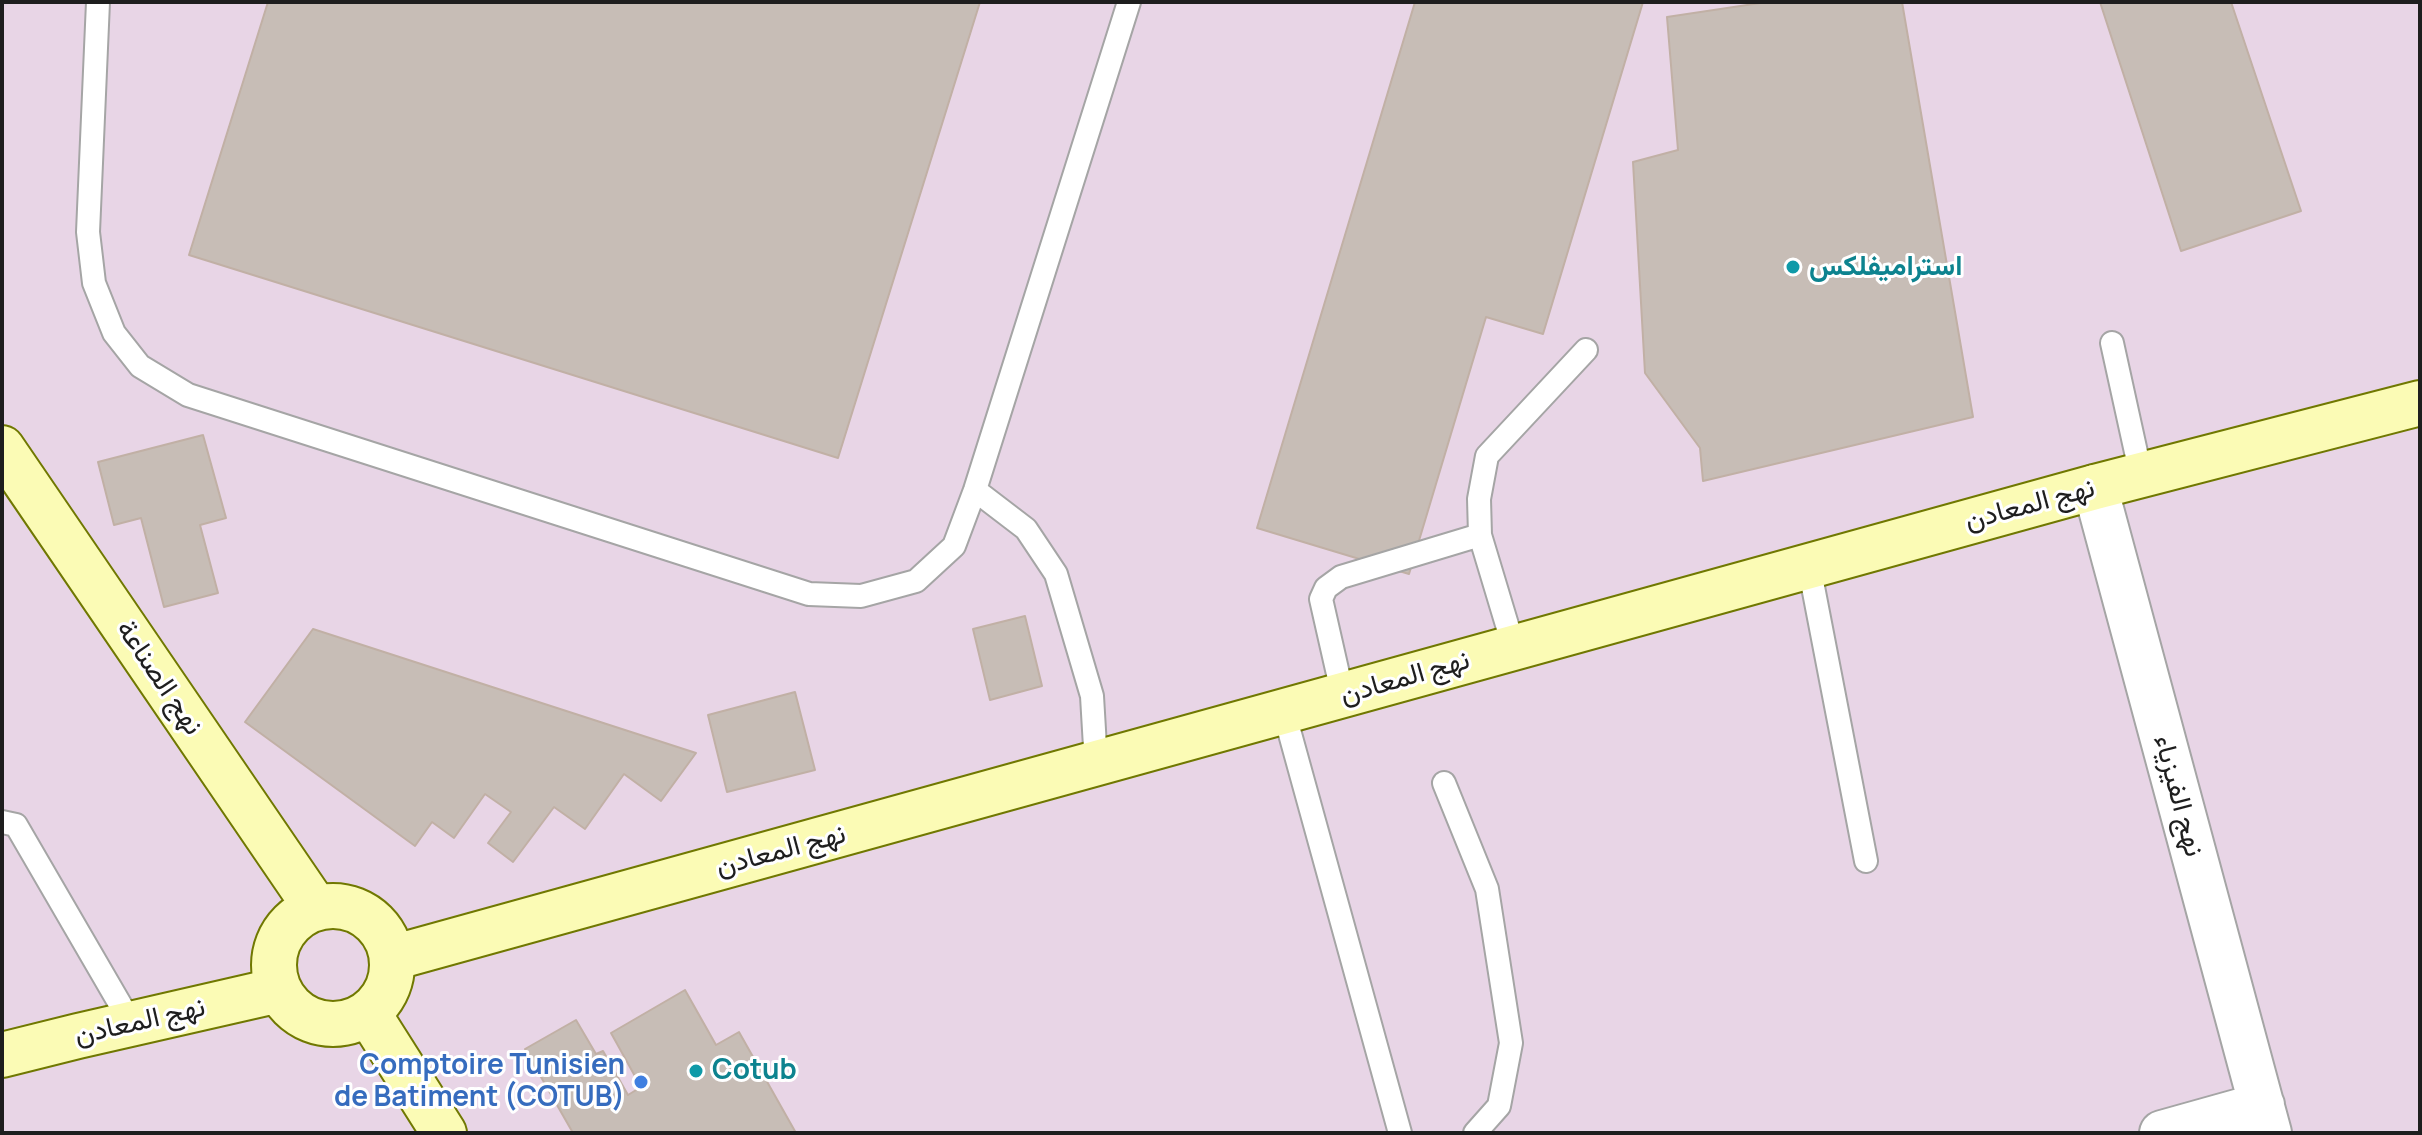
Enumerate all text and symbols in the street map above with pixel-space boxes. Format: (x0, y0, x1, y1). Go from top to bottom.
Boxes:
place label: استراميفلكس (1809, 250, 1962, 284)
marker: استراميفلكس (1784, 258, 1802, 276)
street label: نهج المعادن (1961, 472, 2099, 538)
street label: نهج الصناعة (108, 614, 210, 742)
street label: نهج المعادن (1336, 644, 1474, 712)
street label: نهج الفيزياء (2146, 731, 2210, 861)
street label: نهج المعادن (712, 818, 850, 884)
street label: نهج المعادن (71, 991, 209, 1053)
place label: Comptoire Tunisien de Batiment (COTUB) (334, 1049, 625, 1115)
place label: Cotub (712, 1054, 797, 1088)
marker: Cotub (687, 1062, 705, 1080)
marker: Comptoire Tunisien de Batiment (COTUB) (632, 1073, 650, 1091)

